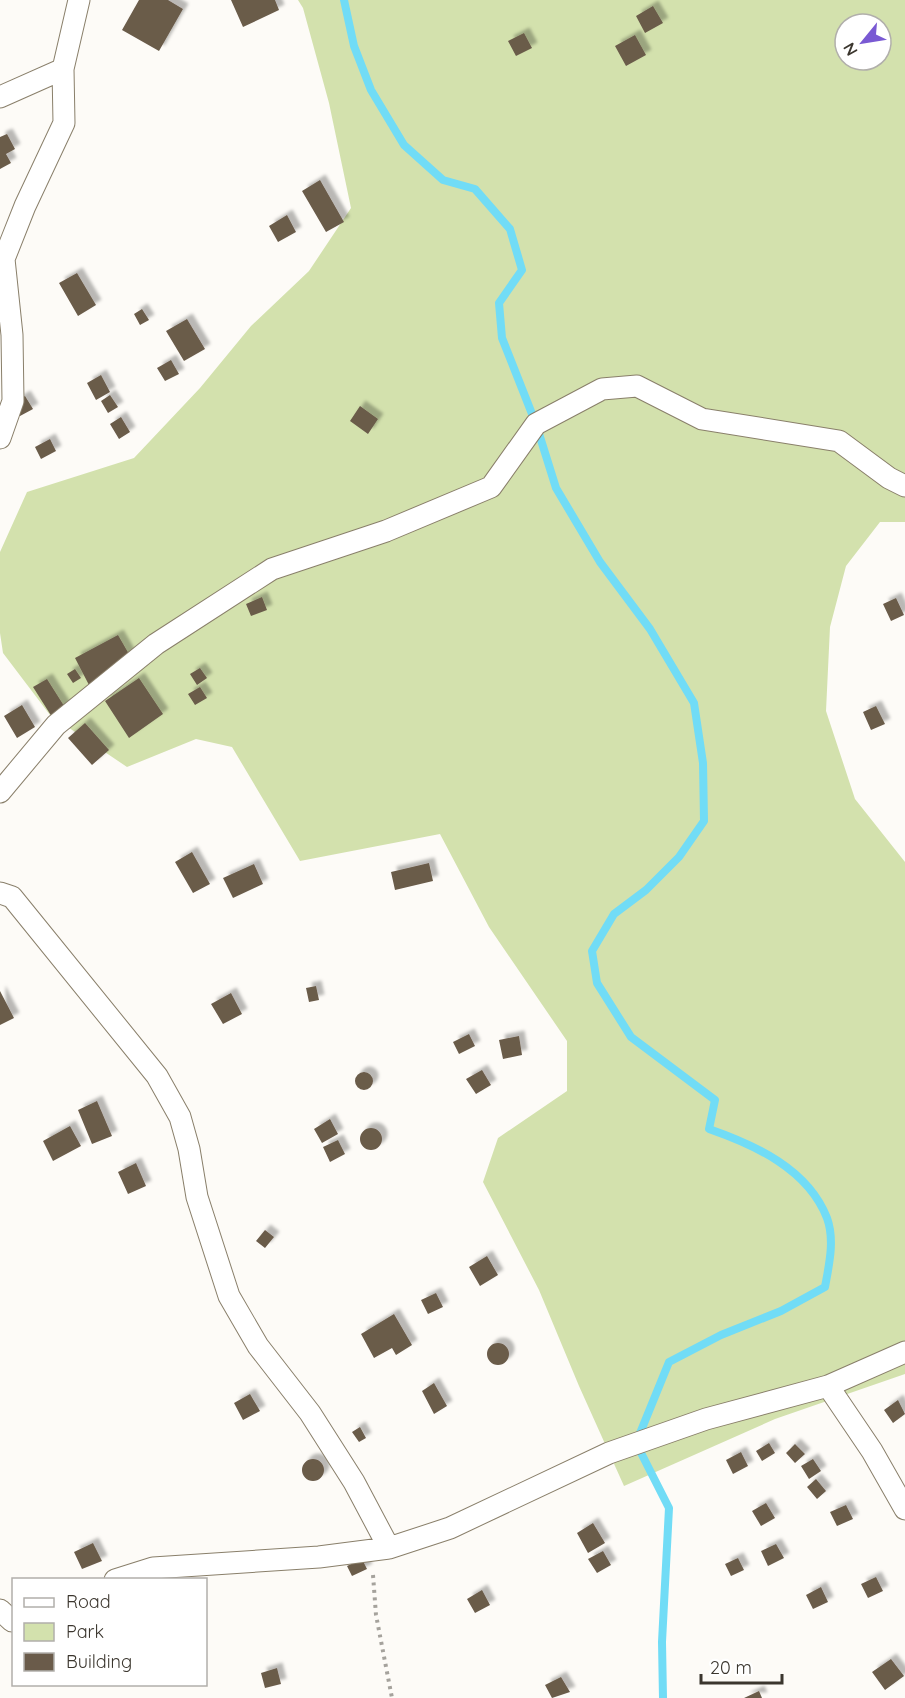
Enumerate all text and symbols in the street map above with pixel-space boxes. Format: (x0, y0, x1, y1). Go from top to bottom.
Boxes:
north arrow (833, 12, 893, 72)
text: N (838, 39, 862, 60)
legend (12, 1578, 207, 1686)
text: Road (66, 1590, 111, 1613)
text: Park (66, 1620, 104, 1643)
scale bar (701, 1647, 782, 1685)
text: Building (66, 1650, 132, 1673)
text: 20 m (710, 1656, 752, 1679)

